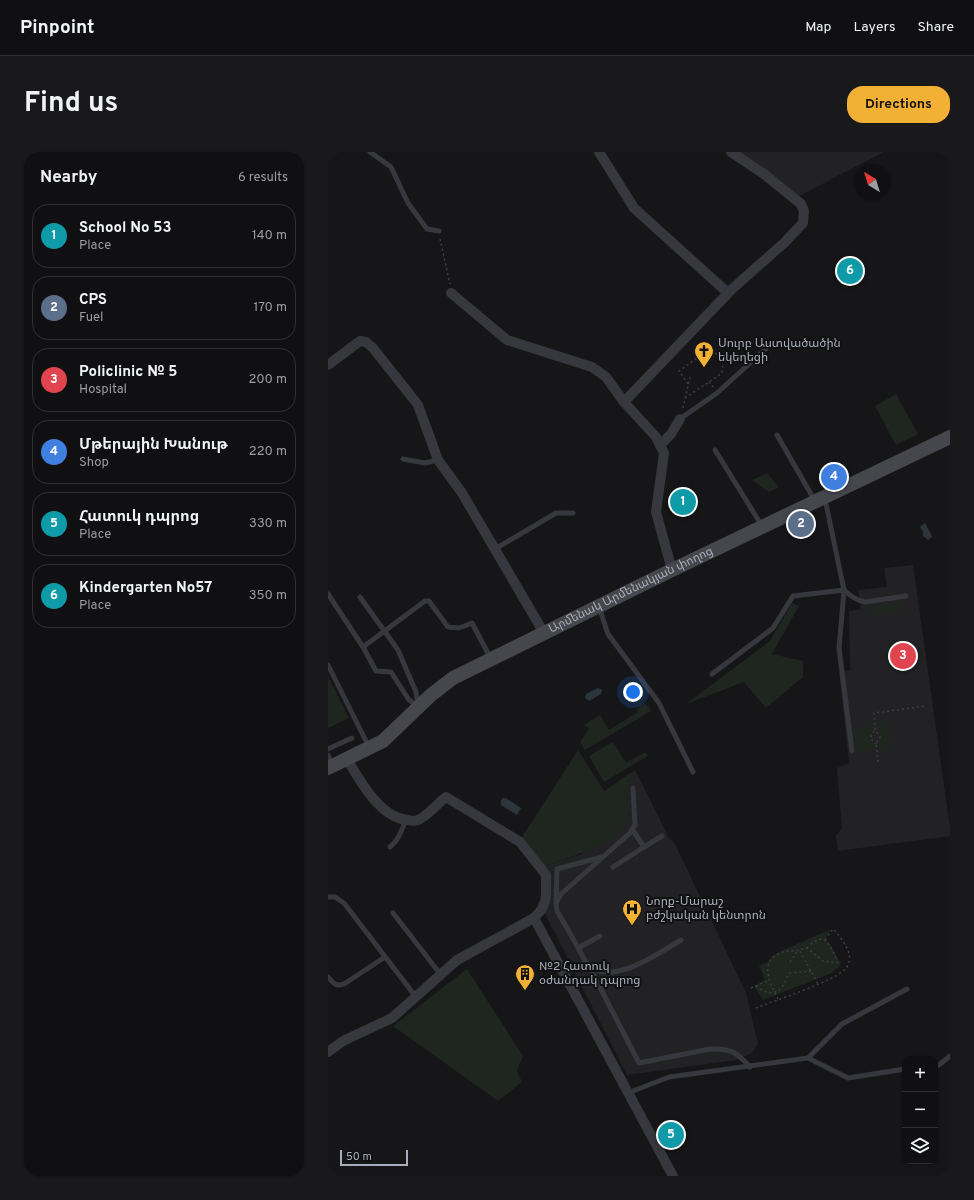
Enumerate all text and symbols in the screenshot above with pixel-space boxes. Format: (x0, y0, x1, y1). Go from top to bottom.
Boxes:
text: Pinpoint (20, 16, 95, 40)
text: Map (805, 19, 831, 36)
text: Layers (853, 19, 895, 36)
text: Share (917, 19, 954, 36)
text: Find us (24, 86, 118, 122)
button: Directions (847, 86, 950, 123)
north arrow (854, 164, 890, 200)
text: Nearby (40, 167, 97, 189)
text: 6 results (238, 170, 288, 186)
text: School No 53 (79, 219, 171, 238)
text: 1 (51, 228, 57, 244)
text: 140 m (252, 228, 287, 244)
text: Place (79, 238, 111, 254)
pin: 6 (837, 256, 863, 286)
text: CPS (79, 291, 107, 310)
text: 2 (50, 300, 58, 316)
text: 170 m (253, 300, 287, 316)
text: Fuel (79, 310, 104, 326)
place label: Սուրբ Աստվածածին եկեղեցի (718, 336, 841, 366)
church icon: Սուրբ Աստվածածին եկեղեցի (693, 340, 715, 368)
text: Policlinic № 5 (79, 363, 177, 382)
text: 3 (50, 372, 58, 388)
text: 200 m (248, 372, 287, 388)
text: Hospital (79, 382, 127, 398)
text: Մթերային Խանութ (79, 436, 228, 455)
text: 4 (50, 444, 58, 460)
text: 220 m (249, 444, 287, 460)
text: Shop (79, 455, 109, 471)
pin: 4 (821, 462, 847, 492)
pin: 1 (670, 487, 696, 517)
text: Հատուկ դպրոց (79, 508, 199, 527)
pin: 2 (788, 509, 814, 539)
text: 5 (50, 516, 58, 532)
text: 330 m (249, 516, 287, 532)
text: Place (79, 527, 111, 543)
street label: Արմենակ Արմենակյան փողոց (546, 543, 716, 637)
text: Kindergarten No57 (79, 579, 212, 598)
text: 6 (50, 588, 58, 604)
text: 350 m (249, 588, 287, 604)
text: Place (79, 598, 111, 614)
pin: 3 (890, 641, 916, 671)
your location (623, 682, 643, 702)
place label: Նորք-Մարաշ բժշկական կենտրոն (646, 894, 766, 924)
hospital icon: Նորք-Մարաշ բժշկական կենտրոն (621, 898, 643, 926)
place label: №2 Հատուկ օժանդակ դպրոց (539, 959, 641, 989)
building icon: №2 Հատուկ օժանդակ դպրոց (514, 963, 536, 991)
map controls (902, 1056, 938, 1164)
button: + (902, 1056, 938, 1092)
button: − (902, 1092, 938, 1128)
pin: 5 (658, 1120, 684, 1150)
button: layers (902, 1128, 938, 1164)
scale bar (340, 1148, 408, 1167)
text: 50 m (346, 1150, 372, 1164)

